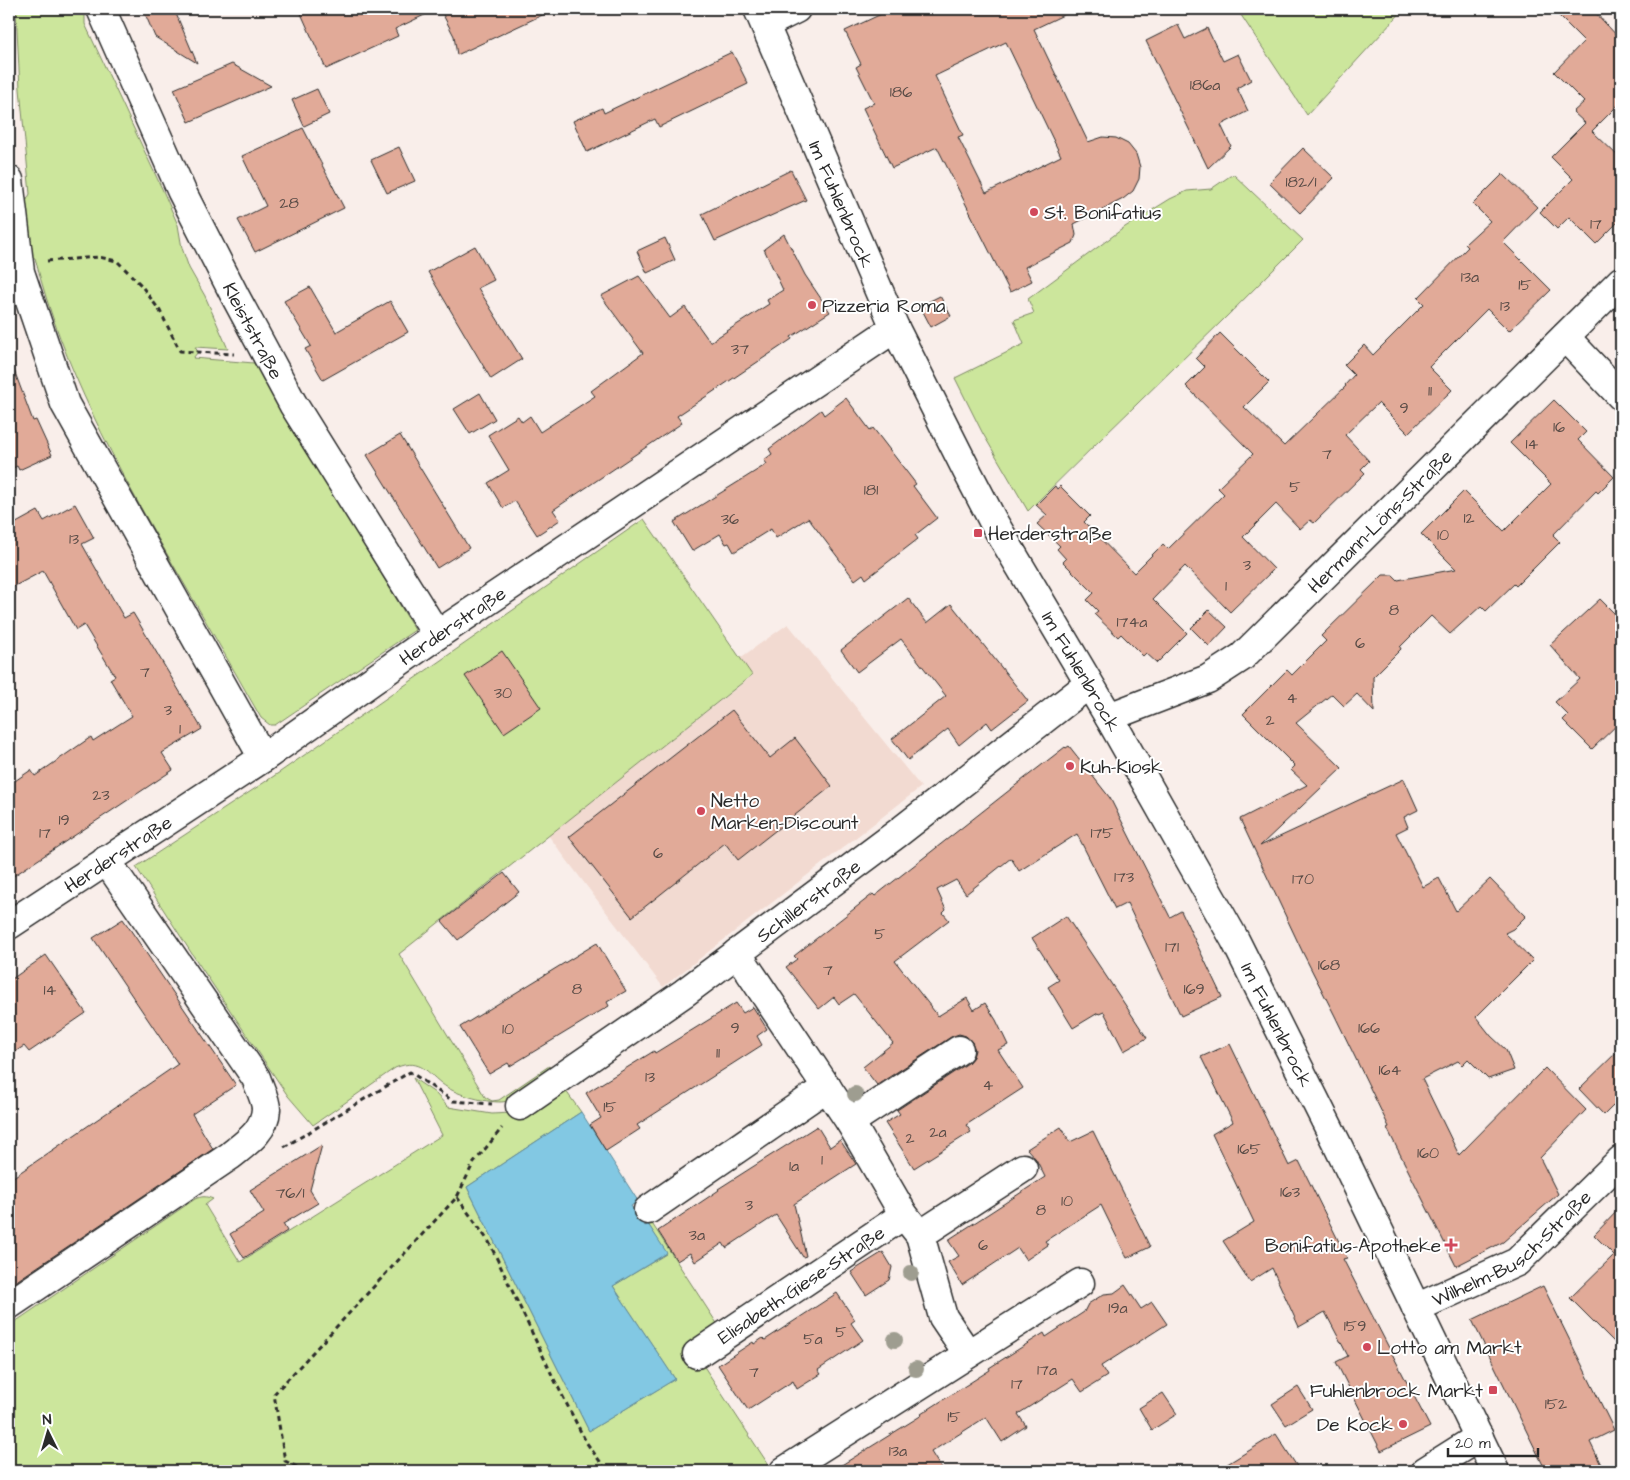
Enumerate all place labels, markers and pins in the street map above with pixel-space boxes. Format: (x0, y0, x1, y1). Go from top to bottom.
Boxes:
place label: St. Bonifatius (1044, 200, 1161, 227)
marker: St. Bonifatius (1028, 206, 1040, 218)
place label: Pizzeria Roma (822, 293, 946, 320)
marker: Pizzeria Roma (806, 299, 818, 311)
place label: Herderstraße (988, 521, 1112, 548)
marker: Herderstraße (972, 527, 984, 539)
place label: Kuh-Kiosk (1080, 754, 1163, 781)
marker: Kuh-Kiosk (1064, 760, 1076, 772)
place label: Netto Marken-Discount (711, 788, 859, 837)
marker: Netto Marken-Discount (695, 805, 707, 817)
place label: Bonifatius-Apotheke (1265, 1233, 1441, 1260)
marker: Bonifatius-Apotheke (1445, 1239, 1457, 1251)
place label: Lotto am Markt (1377, 1335, 1522, 1362)
marker: Lotto am Markt (1361, 1341, 1373, 1353)
place label: Fuhlenbrock Markt (1310, 1378, 1483, 1405)
marker: Fuhlenbrock Markt (1487, 1384, 1499, 1396)
place label: De Kock (1317, 1412, 1393, 1439)
marker: De Kock (1397, 1418, 1409, 1430)

